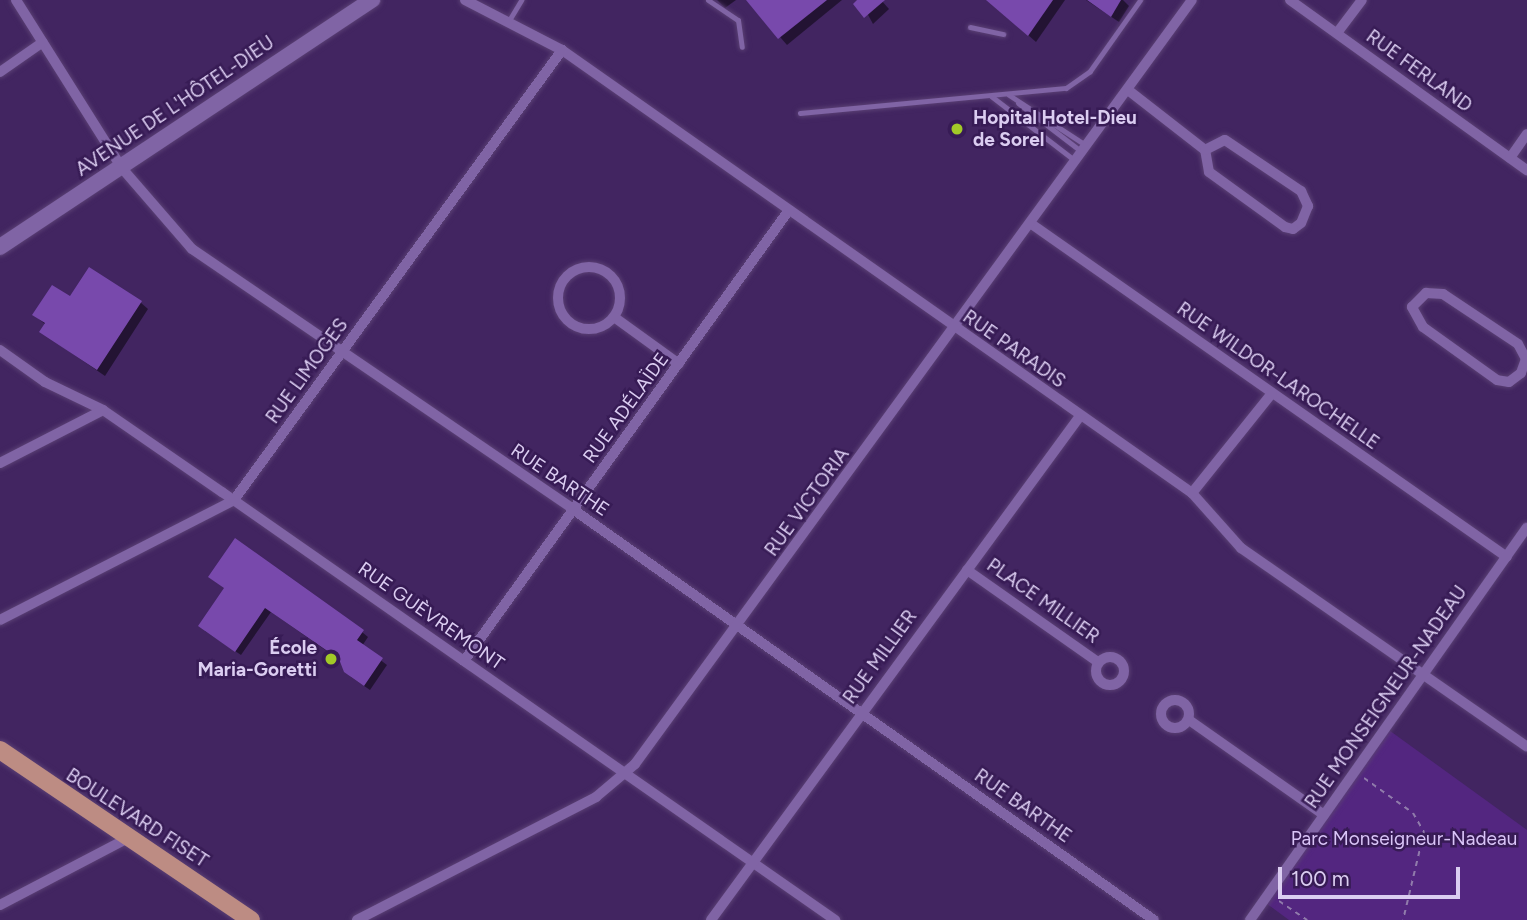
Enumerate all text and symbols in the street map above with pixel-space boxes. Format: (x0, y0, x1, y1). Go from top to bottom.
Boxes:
street label: RUE FERLAND (1362, 25, 1476, 117)
street label: AVENUE DE L'HÔTEL-DIEU (71, 31, 279, 181)
place label: Hopital Hotel-Dieu de Sorel (973, 107, 1137, 151)
marker: Hopital Hotel-Dieu de Sorel (947, 119, 967, 139)
street label: RUE WILDOR-LAROCHELLE (1172, 297, 1384, 455)
street label: RUE PARADIS (958, 305, 1070, 393)
street label: RUE LIMOGES (261, 314, 353, 428)
street label: RUE ADÉLAÏDE (578, 348, 674, 468)
street label: RUE BARTHE (507, 439, 613, 521)
street label: RUE VICTORIA (760, 443, 854, 561)
street label: PLACE MILLIER (982, 554, 1104, 648)
street label: RUE GUÈVREMONT (354, 557, 508, 675)
street label: RUE MONSEIGNEUR-NADEAU (1300, 581, 1472, 813)
street label: RUE MILLIER (838, 606, 922, 708)
place label: École Maria-Goretti (197, 637, 317, 681)
marker: École Maria-Goretti (323, 651, 339, 667)
street label: BOULEVARD FISET (62, 764, 212, 872)
street label: RUE BARTHE (970, 764, 1076, 848)
park label: Parc Monseigneur-Nadeau (1291, 828, 1517, 850)
scale bar (1282, 853, 1464, 897)
text: 100 m (1291, 866, 1350, 891)

